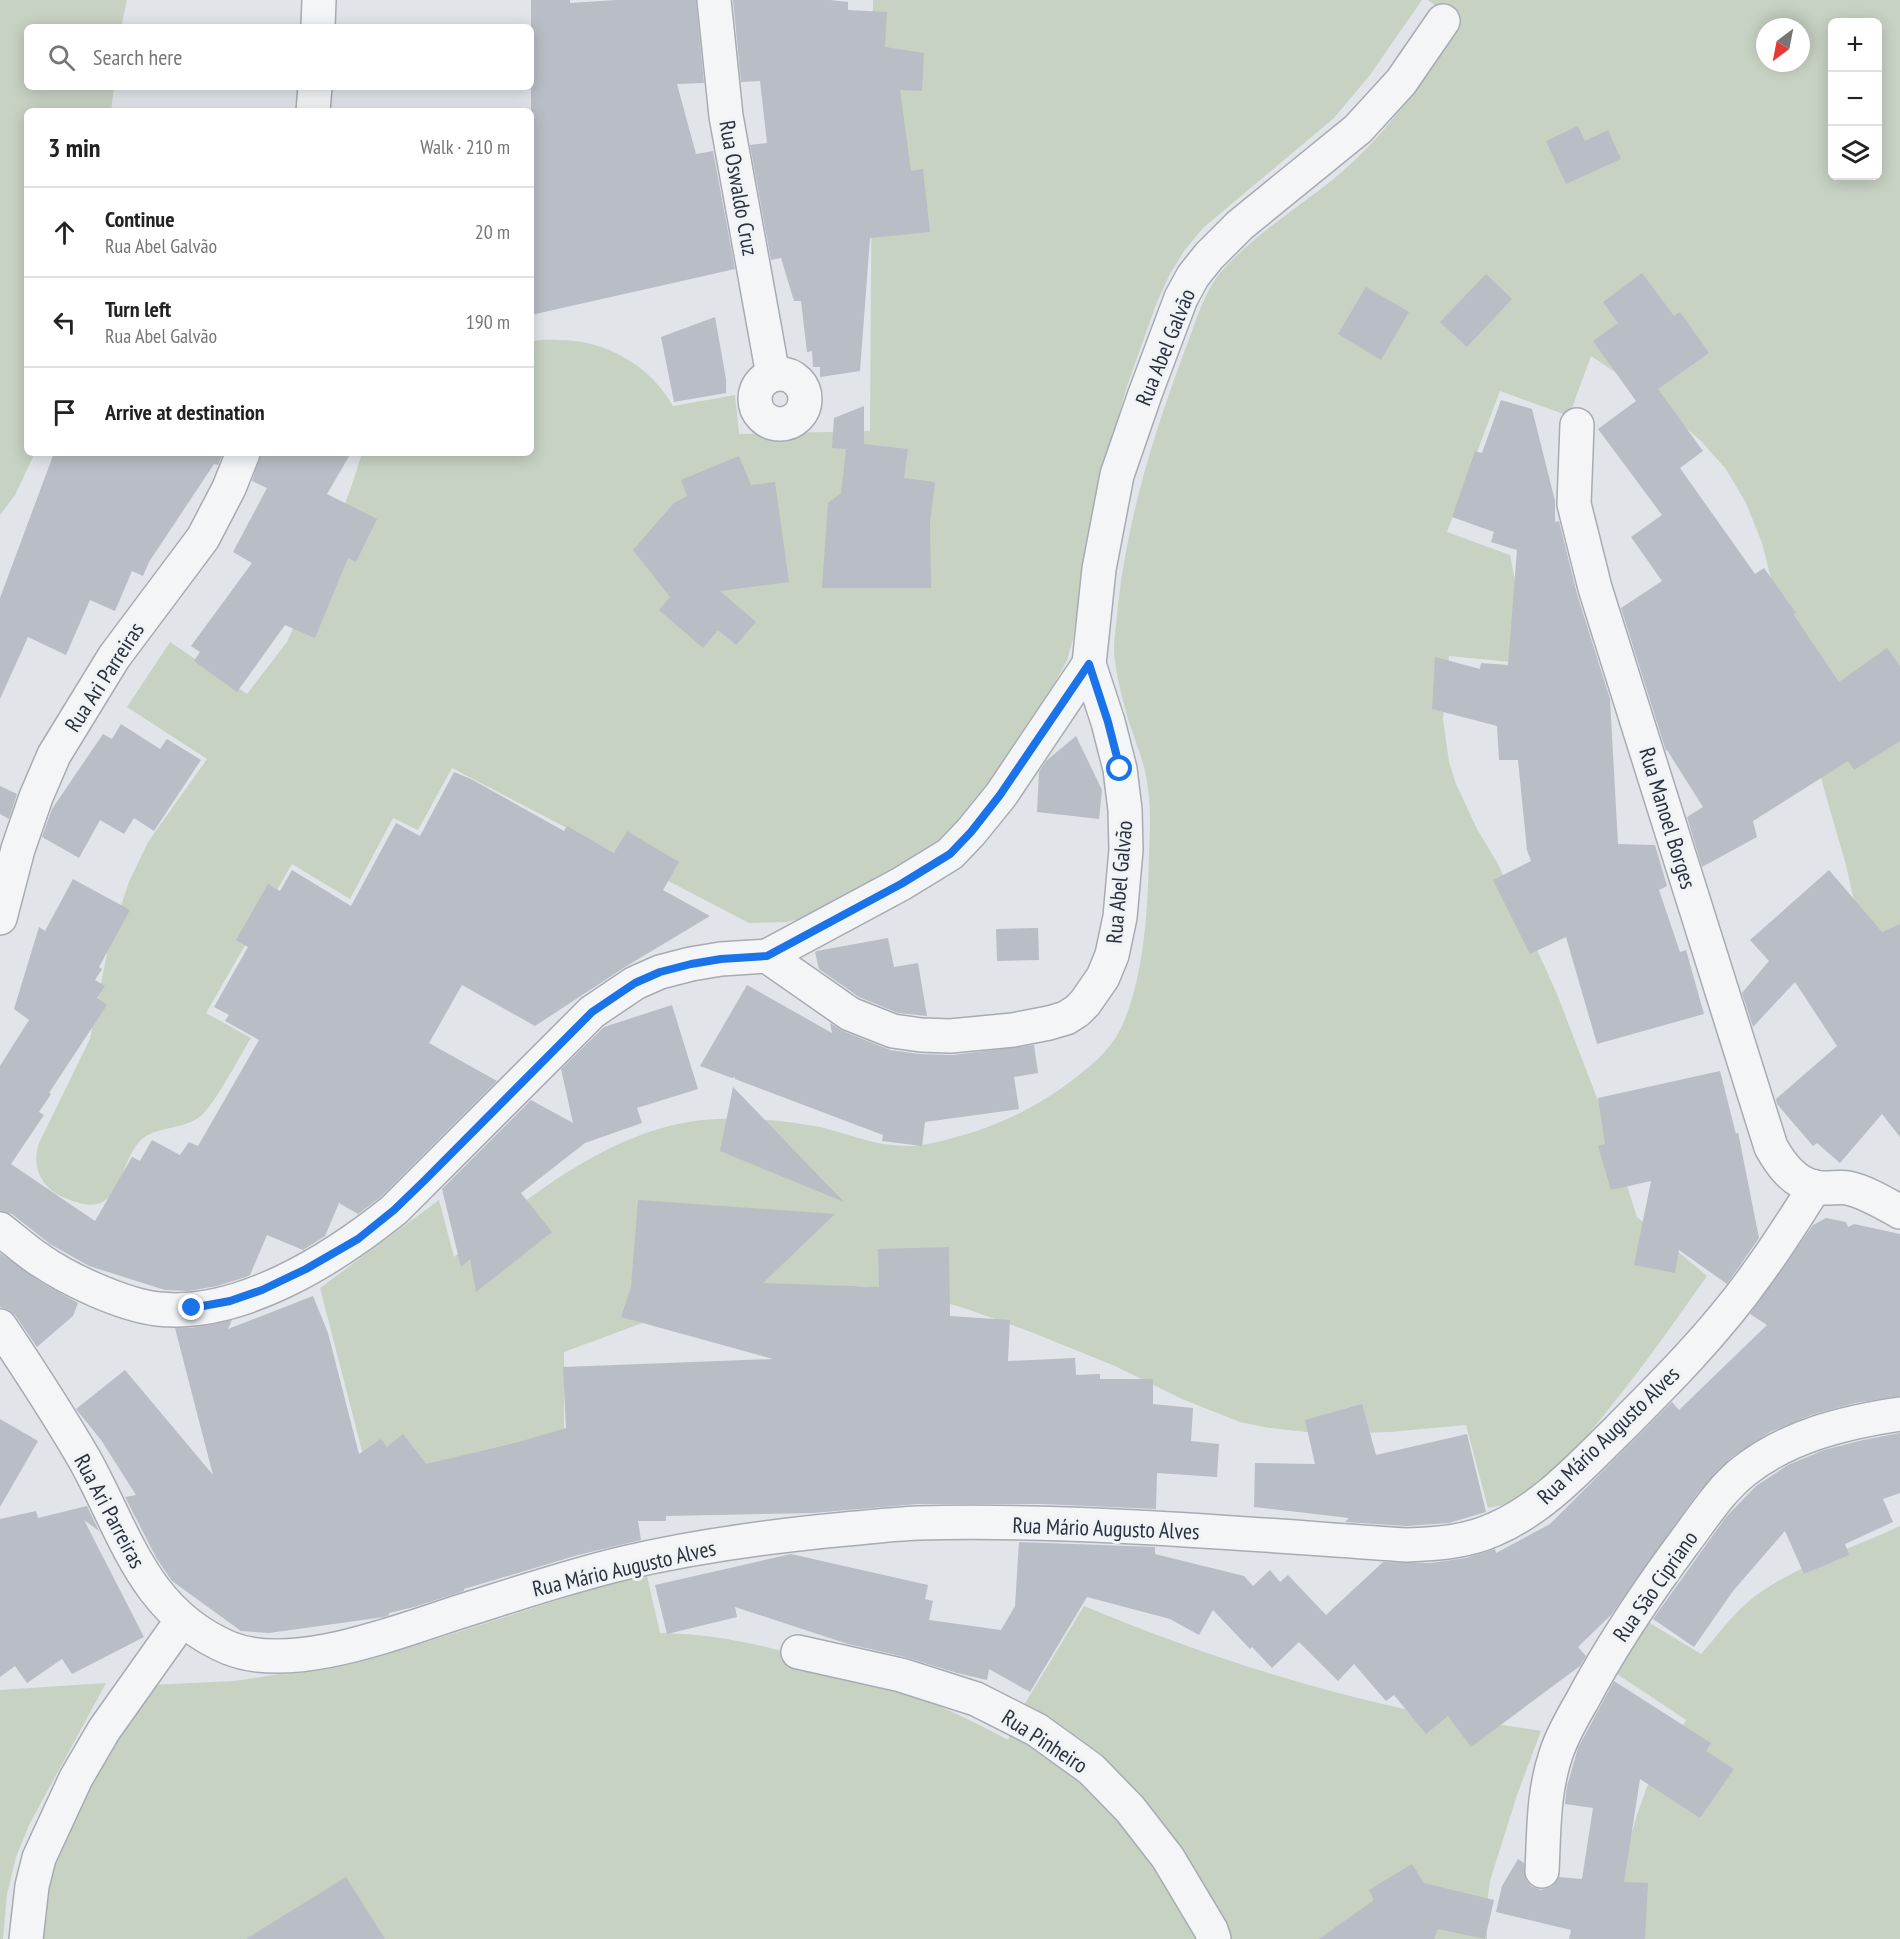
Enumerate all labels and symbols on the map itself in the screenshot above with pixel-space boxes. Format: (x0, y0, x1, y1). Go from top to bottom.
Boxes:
north arrow (1756, 18, 1810, 72)
street label: Rua Oswaldo Cruz (713, 118, 765, 258)
street label: Rua Abel Galvão (1129, 285, 1201, 409)
street label: Rua Ari Parreiras (58, 617, 150, 737)
street label: Rua Manoel Borges (1633, 744, 1703, 892)
route start (1106, 755, 1132, 781)
street label: Rua Abel Galvão (1100, 819, 1138, 945)
route end (178, 1294, 204, 1320)
street label: Rua Mário Augusto Alves (1531, 1360, 1685, 1510)
street label: Rua Ari Parreiras (68, 1449, 152, 1573)
street label: Rua Mário Augusto Alves (1012, 1511, 1200, 1545)
street label: Rua São Cipriano (1606, 1525, 1704, 1647)
street label: Rua Mário Augusto Alves (530, 1533, 718, 1603)
street label: Rua Pinheiro (997, 1703, 1093, 1779)

